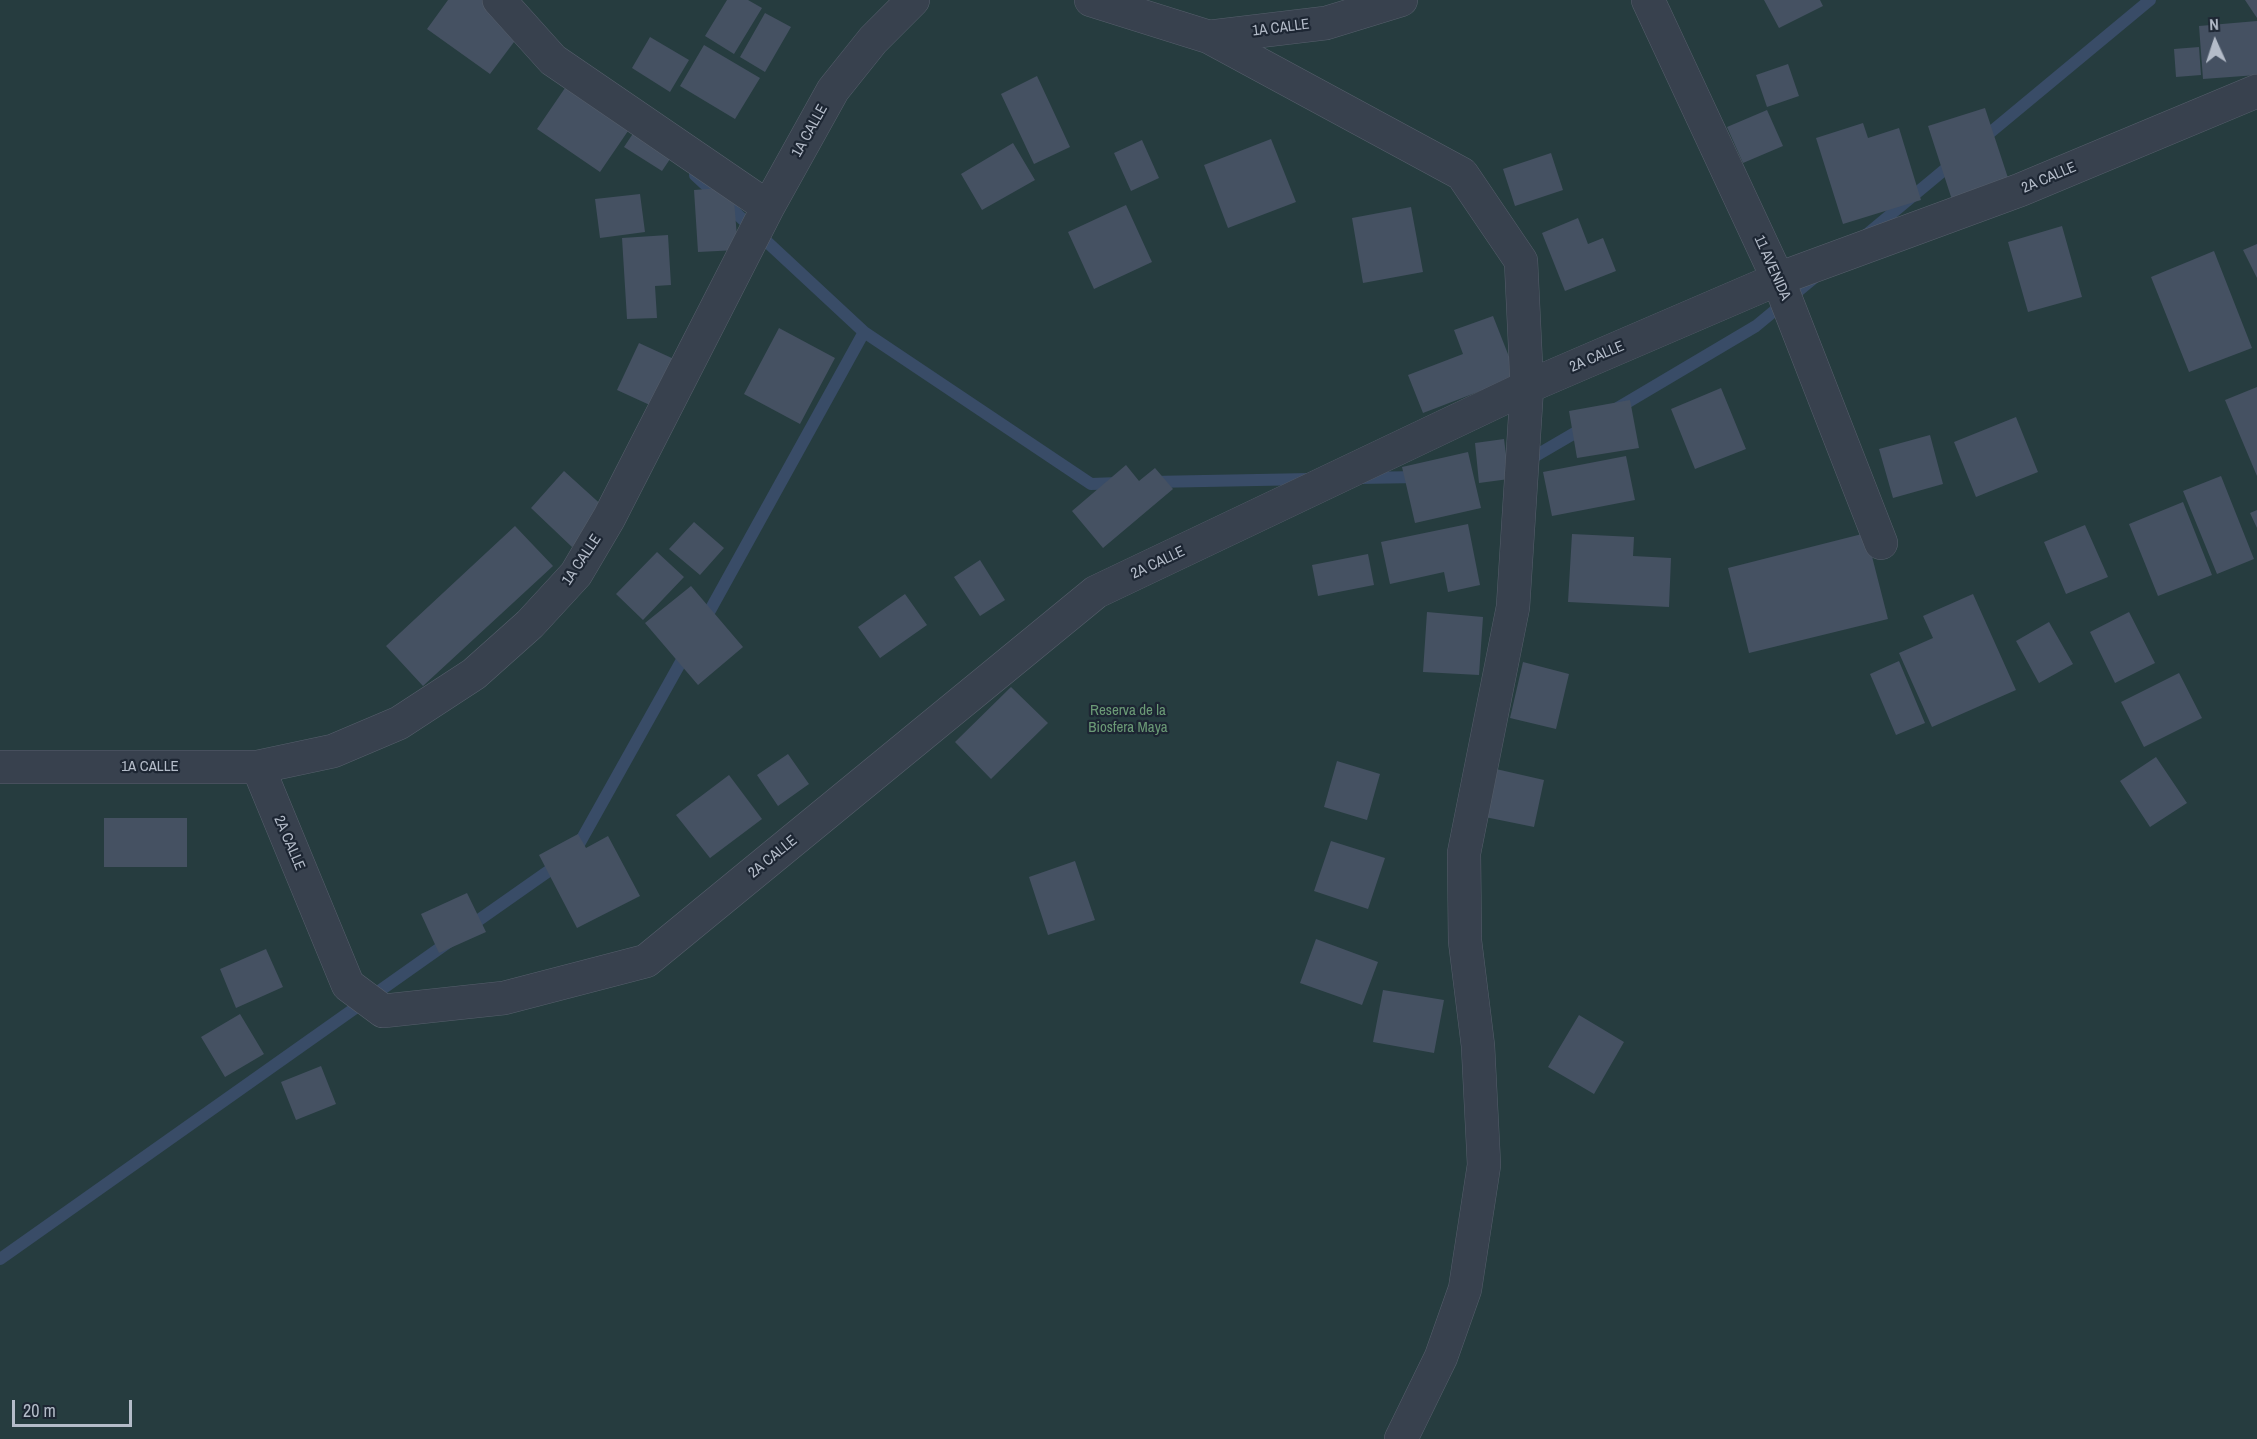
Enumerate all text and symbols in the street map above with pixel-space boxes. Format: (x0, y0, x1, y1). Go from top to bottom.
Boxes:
north arrow (2185, 12, 2245, 72)
text: N (2209, 13, 2219, 35)
street label: 1A CALLE (1251, 16, 1311, 40)
street label: 1A CALLE (788, 102, 832, 160)
street label: 2A CALLE (2019, 158, 2079, 198)
street label: 11 AVENIDA (1750, 233, 1794, 303)
street label: 2A CALLE (1567, 337, 1627, 377)
street label: 1A CALLE (558, 531, 606, 589)
street label: 2A CALLE (1128, 543, 1188, 583)
park label: Reserva de la Biosfera Maya (1088, 702, 1168, 737)
street label: 1A CALLE (121, 758, 179, 776)
street label: 2A CALLE (269, 813, 309, 873)
street label: 2A CALLE (745, 832, 801, 882)
scale bar (15, 1388, 135, 1426)
text: 20 m (23, 1398, 56, 1423)

